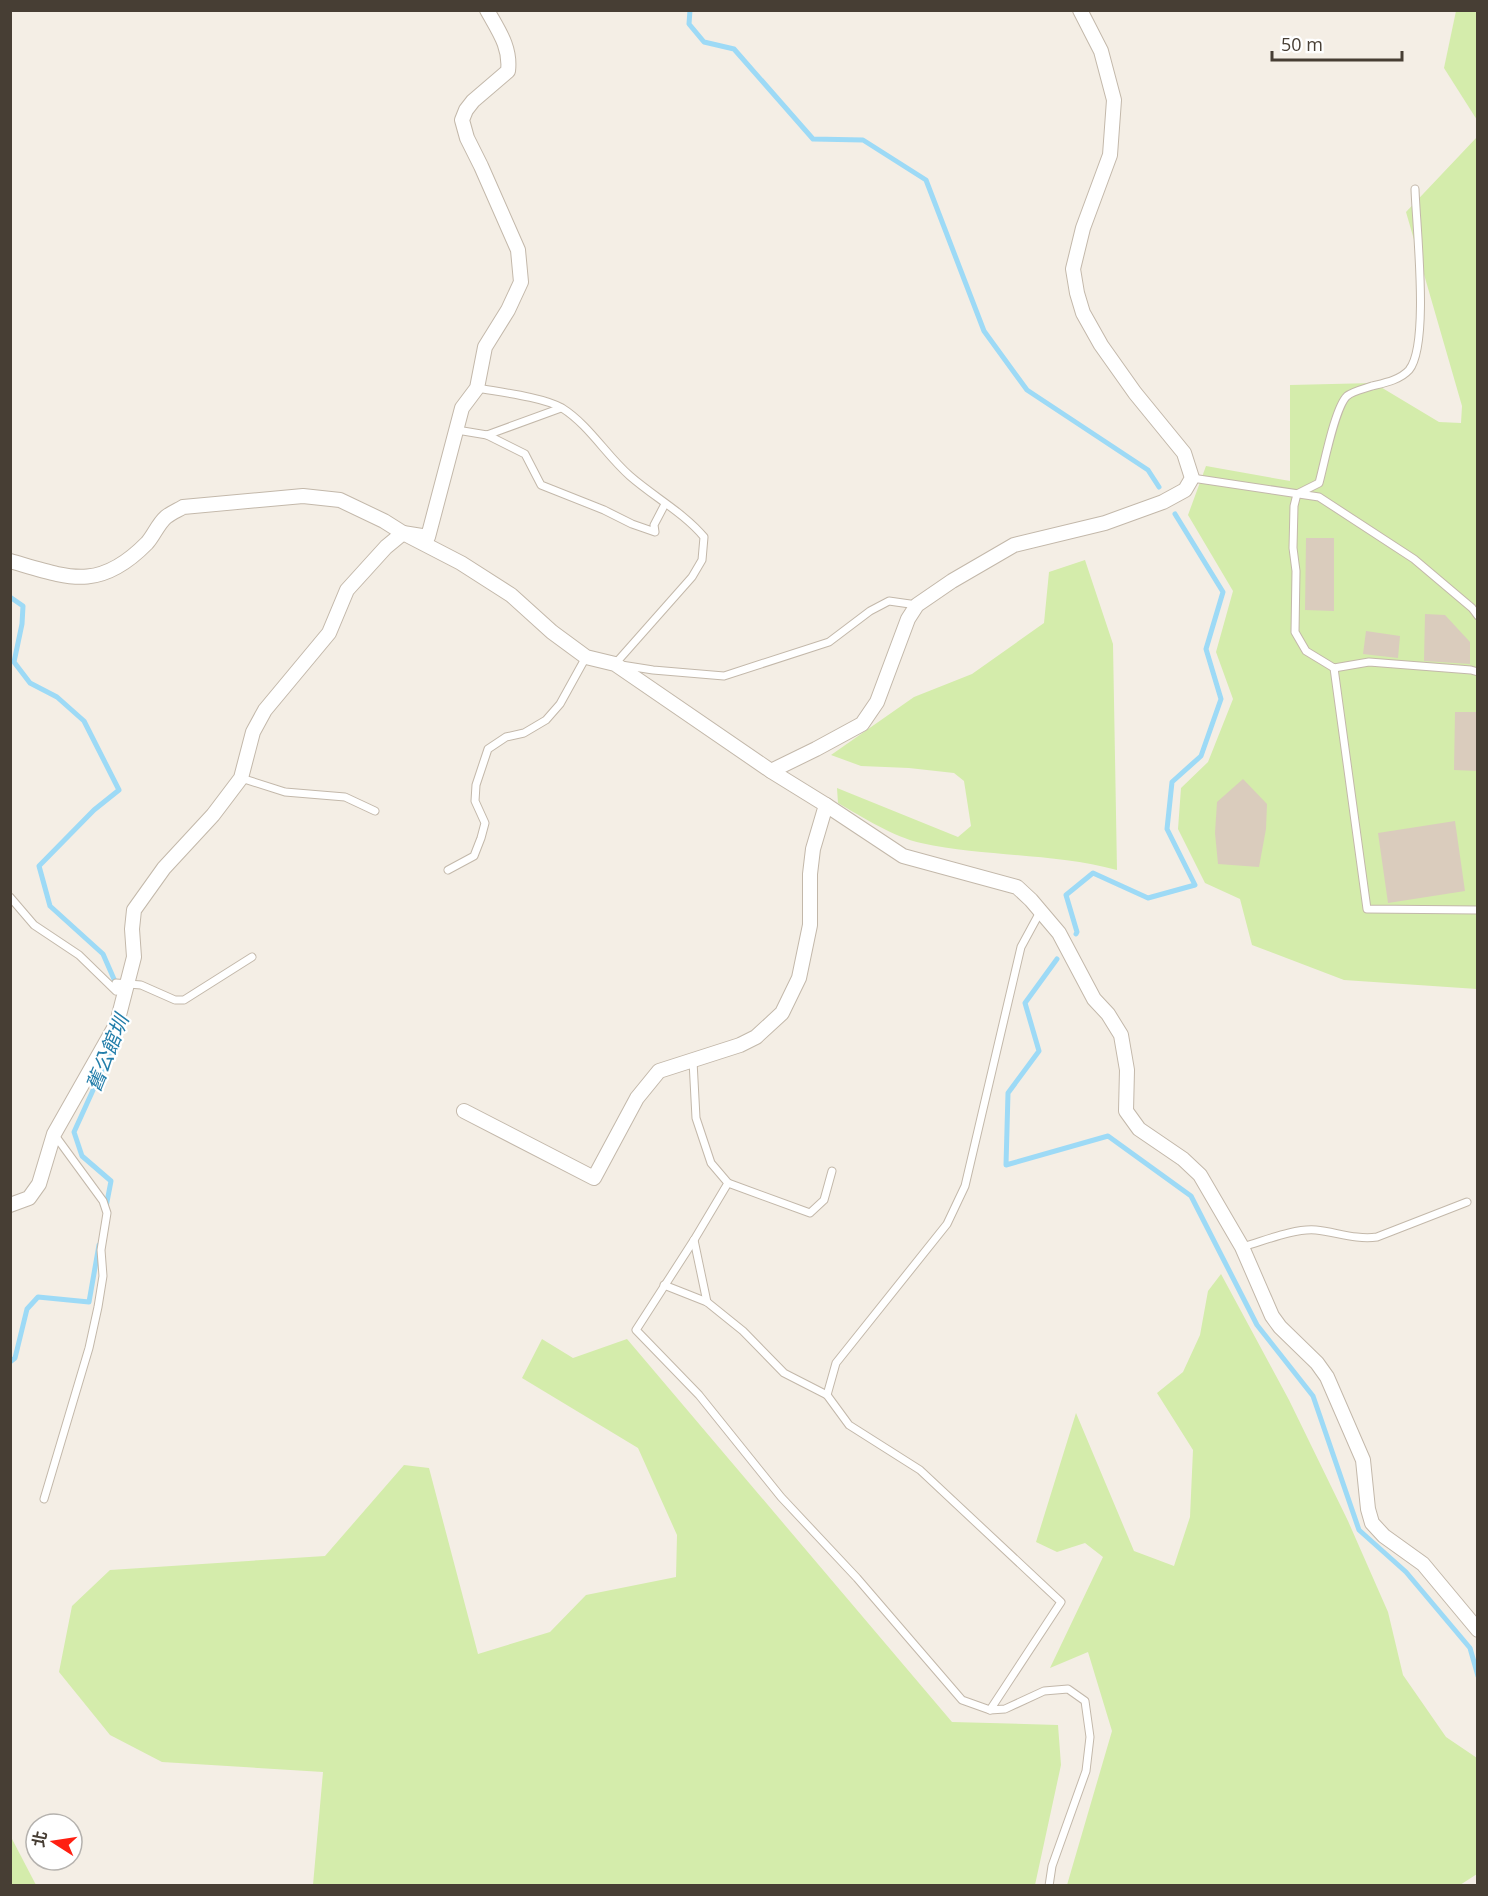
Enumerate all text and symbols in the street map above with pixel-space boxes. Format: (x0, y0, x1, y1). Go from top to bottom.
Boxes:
scale bar (1272, 24, 1402, 62)
text: 50 m (1281, 32, 1323, 56)
water label: 舊公館圳 (79, 1008, 136, 1095)
north arrow (24, 1812, 84, 1872)
text: 北 (27, 1829, 52, 1849)

